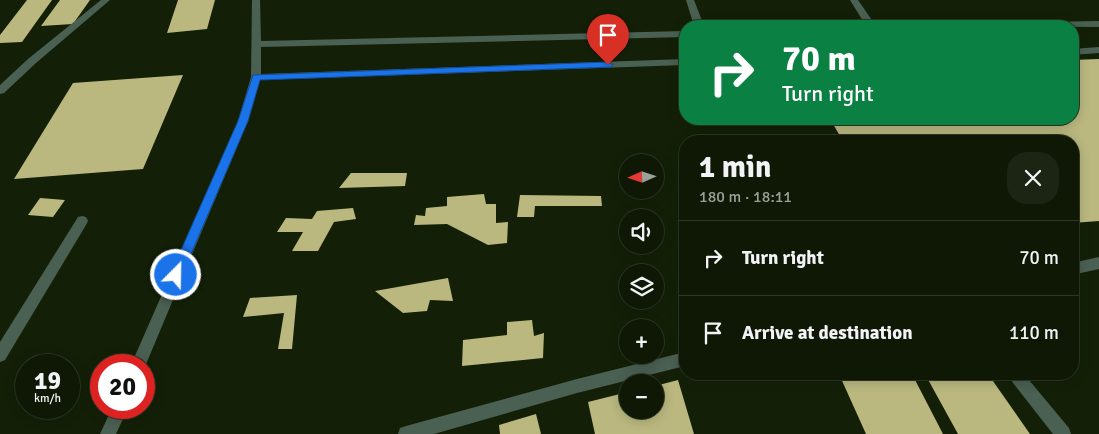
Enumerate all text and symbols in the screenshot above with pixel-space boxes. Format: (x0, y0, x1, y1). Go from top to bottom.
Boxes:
pin (587, 14, 629, 65)
icon: arrive (594, 21, 622, 49)
text: 70 m (782, 37, 856, 80)
icon: right (699, 40, 764, 105)
text: Turn right (782, 80, 874, 107)
text: 1 min (699, 149, 771, 186)
button: close (1007, 152, 1059, 204)
north arrow (619, 154, 664, 199)
map controls (619, 154, 664, 419)
text: 180 m · 18:11 (699, 187, 792, 207)
button: sound (619, 209, 664, 254)
icon: right (699, 244, 727, 272)
text: Turn right (742, 246, 824, 270)
text: 70 m (1019, 246, 1059, 270)
position arrow (149, 248, 201, 300)
button: layers (619, 264, 664, 309)
button: + (619, 319, 664, 364)
icon: arrive (699, 319, 727, 347)
text: Arrive at destination (742, 321, 913, 345)
text: 110 m (1009, 321, 1059, 345)
speed limit sign: 20 (90, 354, 155, 419)
text: 19 (34, 365, 61, 396)
button: − (619, 374, 664, 419)
text: km/h (34, 391, 61, 406)

